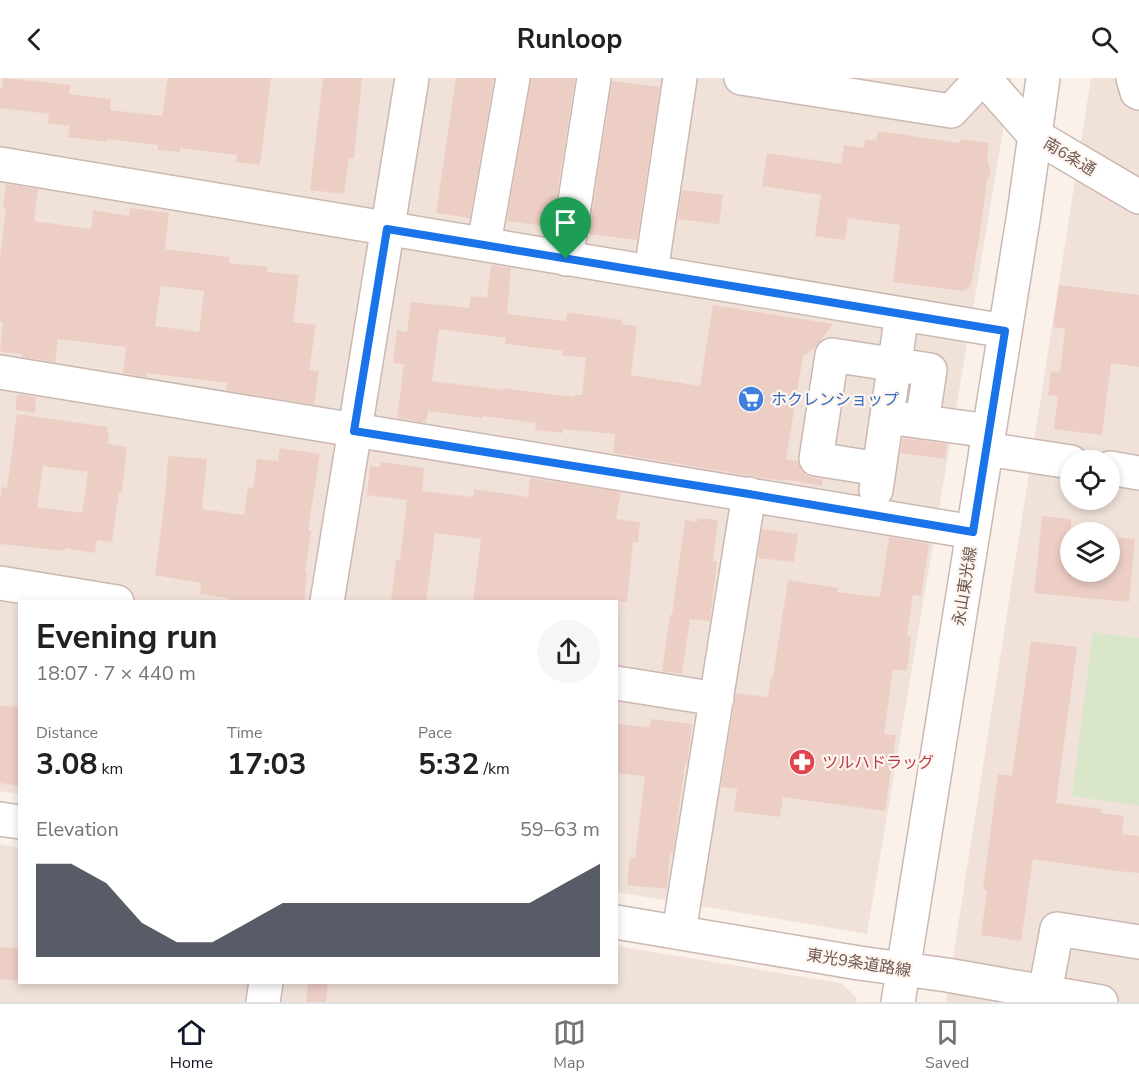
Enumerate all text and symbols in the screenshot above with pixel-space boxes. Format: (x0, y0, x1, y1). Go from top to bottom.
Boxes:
text: Runloop (517, 21, 622, 58)
icon: back (18, 23, 51, 56)
icon: search (1088, 23, 1121, 56)
street label: 南6条通 (1039, 133, 1100, 181)
pin (540, 197, 591, 259)
icon: arrive (549, 206, 582, 239)
supermarket icon: ホクレンショップ (736, 384, 766, 414)
place label: ホクレンショップ (771, 389, 899, 411)
map controls (1060, 450, 1120, 582)
button: locate (1060, 450, 1120, 510)
button: layers (1060, 522, 1120, 582)
street label: 永山東光線 (948, 545, 982, 627)
text: Evening run (36, 615, 218, 660)
button: share (537, 620, 600, 683)
text: 18:07 · 7 × 440 m (36, 660, 196, 687)
text: Distance (36, 722, 98, 744)
text: Time (227, 722, 263, 744)
text: Pace (418, 722, 452, 744)
text: 3.08 (36, 744, 97, 785)
text: 17:03 (227, 744, 306, 785)
text: 5:32 (418, 744, 479, 785)
pharmacy icon: ツルハドラッグ (787, 747, 817, 777)
place label: ツルハドラッグ (822, 752, 934, 774)
text: km (97, 758, 123, 780)
text: /km (479, 758, 510, 780)
text: Elevation (36, 816, 119, 843)
text: 59–63 m (520, 816, 600, 843)
street label: 東光9条道路線 (805, 944, 913, 982)
tab: Home (170, 1016, 213, 1074)
tab: Map (553, 1016, 586, 1074)
tab: Saved (925, 1016, 969, 1074)

